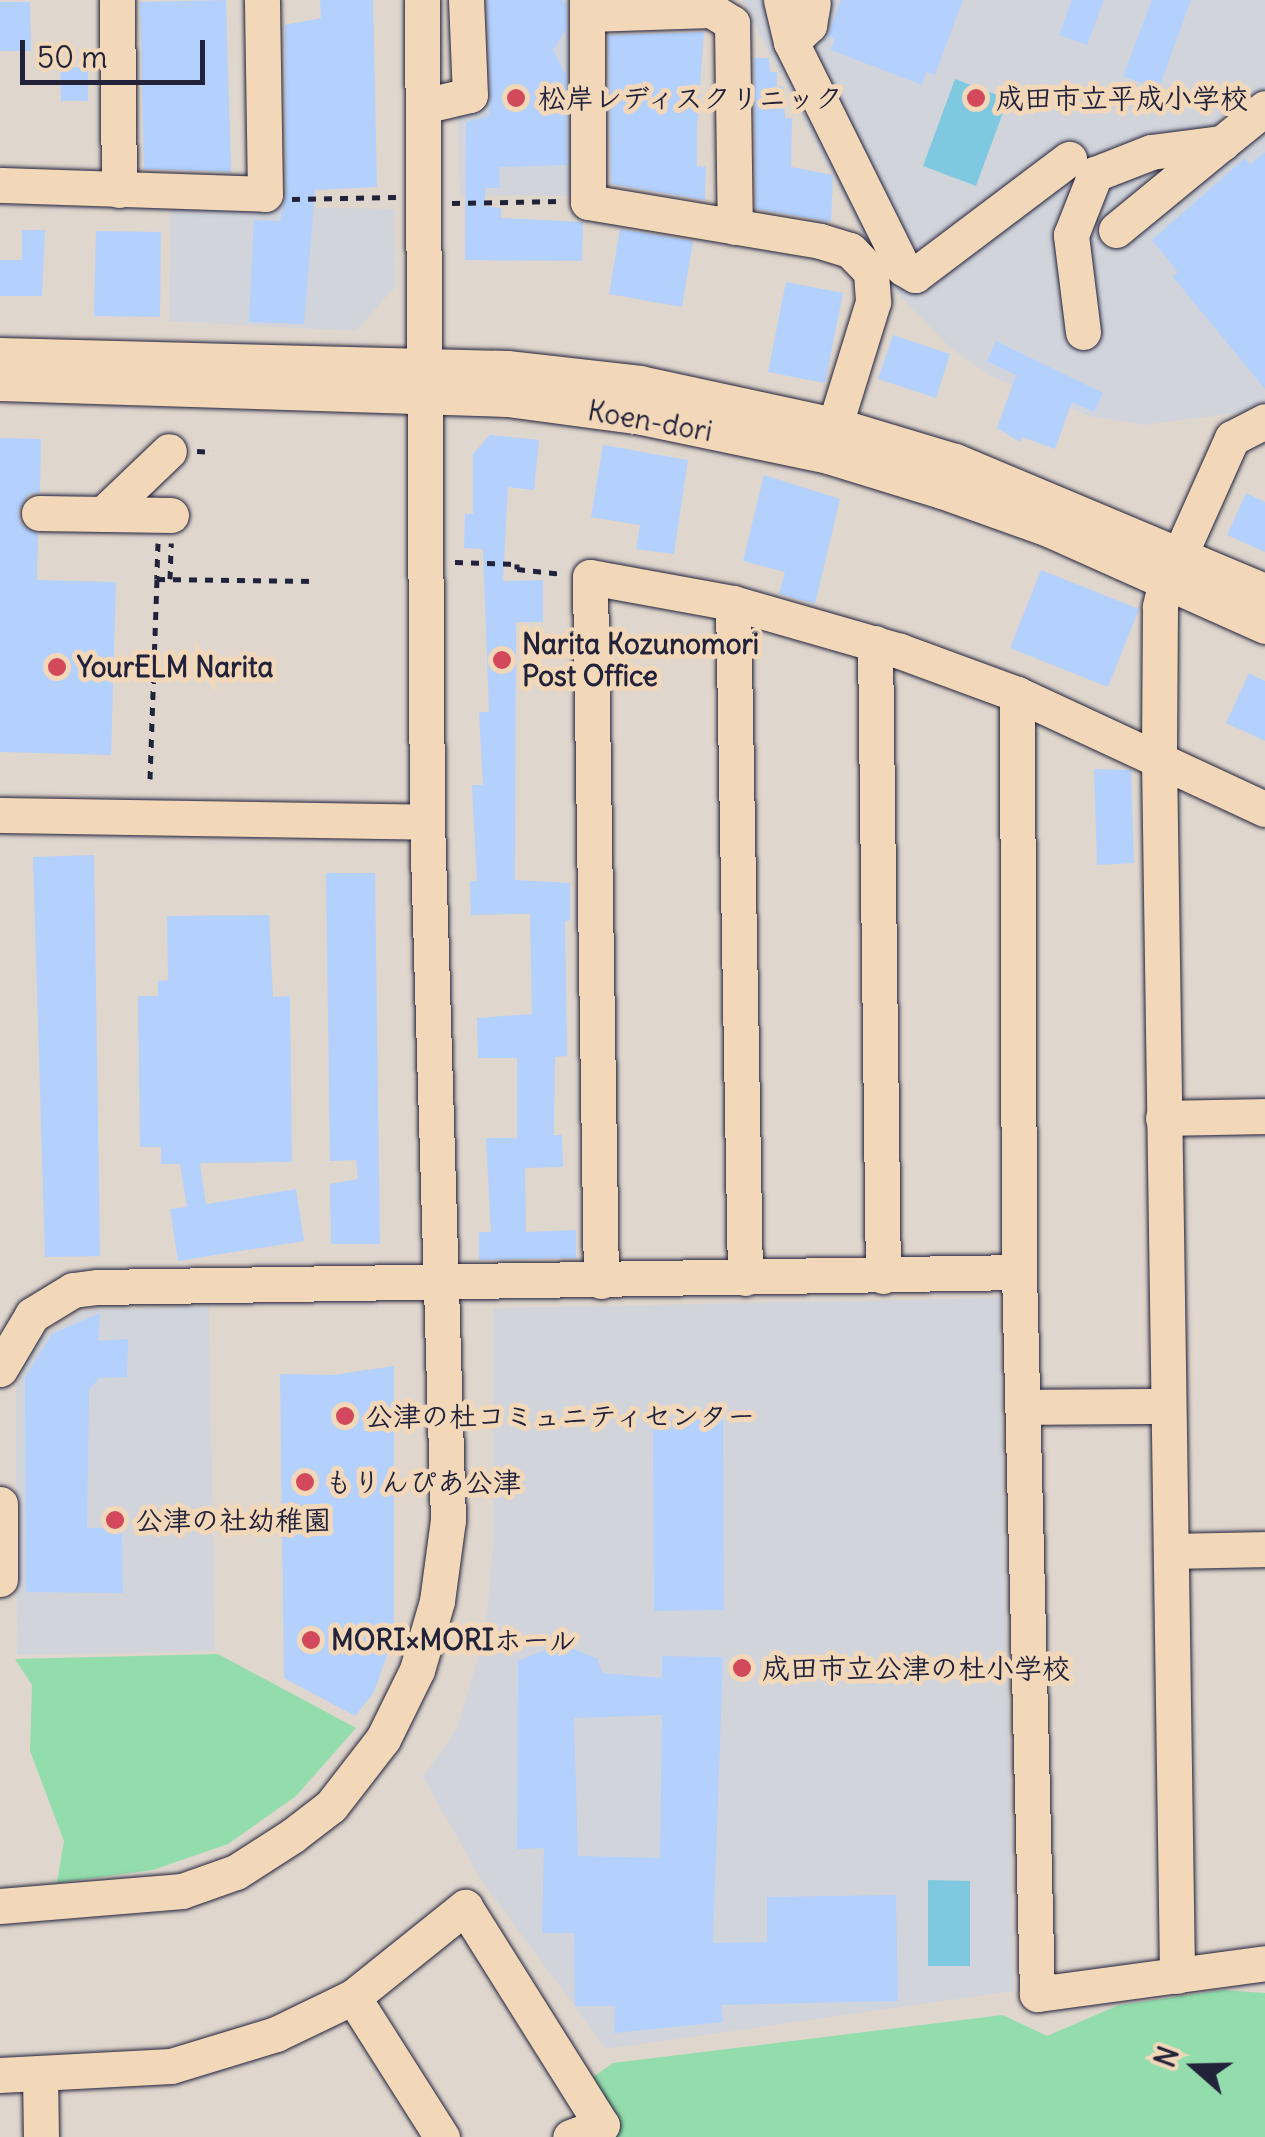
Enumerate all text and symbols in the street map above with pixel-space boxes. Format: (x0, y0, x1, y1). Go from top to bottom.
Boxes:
scale bar (25, 20, 210, 82)
text: 50 m (37, 38, 107, 76)
place label: 松岸レディスクリニック (538, 81, 846, 115)
place label: 成田市立平成小学校 (996, 81, 1248, 115)
marker: 松岸レディスクリニック (503, 85, 529, 111)
marker: 成田市立平成小学校 (965, 87, 987, 109)
street label: Koen-dori (585, 394, 715, 448)
place label: Narita Kozunomori Post Office (522, 627, 759, 693)
marker: Narita Kozunomori Post Office (491, 649, 513, 671)
place label: YourELM Narita (77, 650, 273, 684)
marker: YourELM Narita (46, 656, 68, 678)
place label: 公津の杜コミュニティセンター (365, 1399, 757, 1433)
marker: 公津の杜コミュニティセンター (334, 1405, 356, 1427)
place label: もりんぴあ公津 (325, 1465, 521, 1499)
marker: もりんぴあ公津 (294, 1471, 316, 1493)
place label: 公津の社幼稚園 (135, 1503, 331, 1537)
marker: 公津の社幼稚園 (104, 1509, 126, 1531)
place label: MORI×MORIホール (331, 1623, 578, 1657)
marker: MORI×MORIホール (300, 1629, 322, 1651)
place label: 成田市立公津の杜小学校 (762, 1651, 1070, 1685)
marker: 成田市立公津の杜小学校 (731, 1657, 753, 1679)
north arrow (1145, 2017, 1245, 2117)
text: N (1147, 2041, 1187, 2072)

